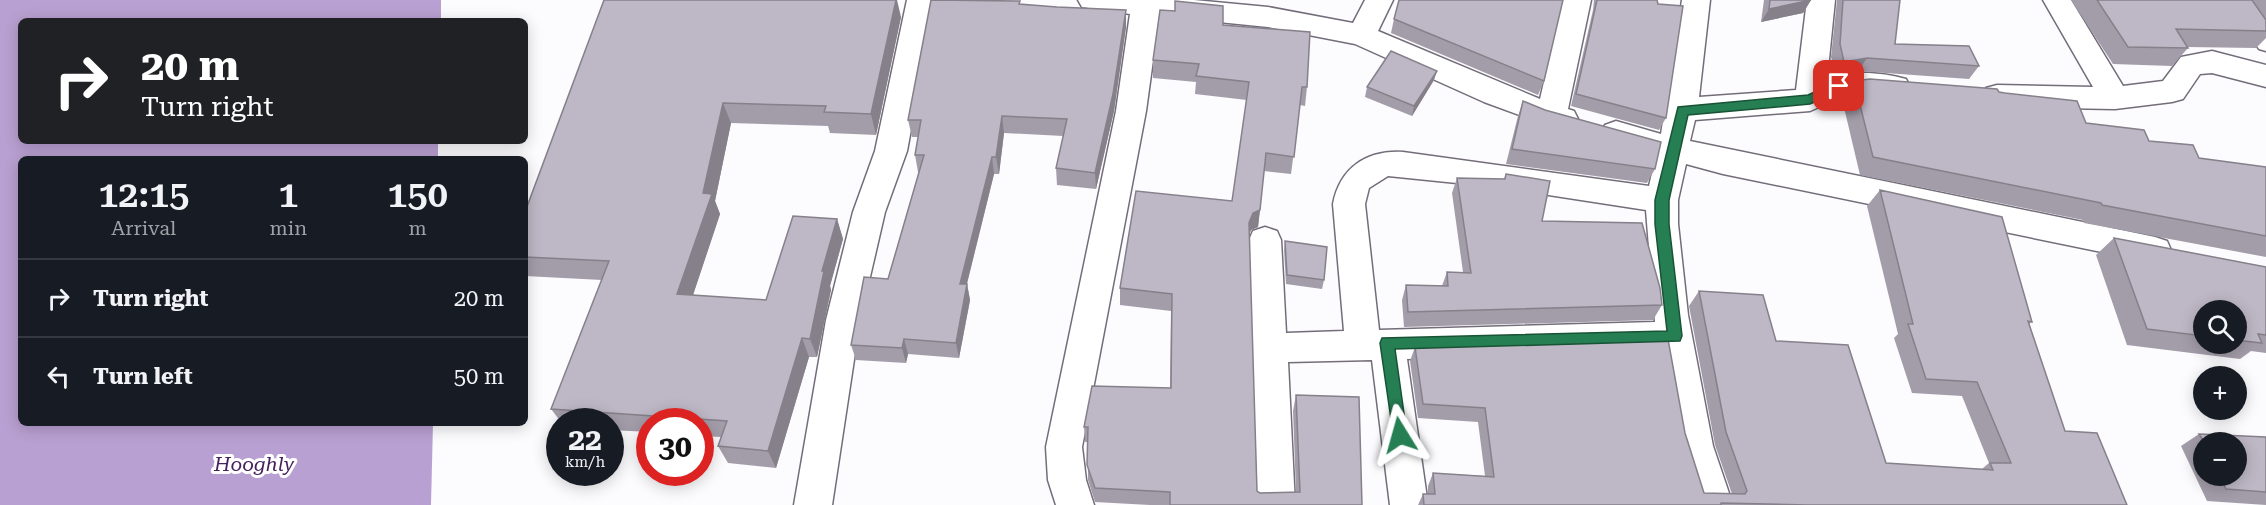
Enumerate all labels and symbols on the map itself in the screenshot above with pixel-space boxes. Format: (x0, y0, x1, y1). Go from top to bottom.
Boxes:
pin (1813, 60, 1864, 111)
position arrow (1368, 403, 1432, 467)
speed limit sign: 30 (636, 408, 714, 486)
water label: Hooghly (213, 452, 295, 476)

